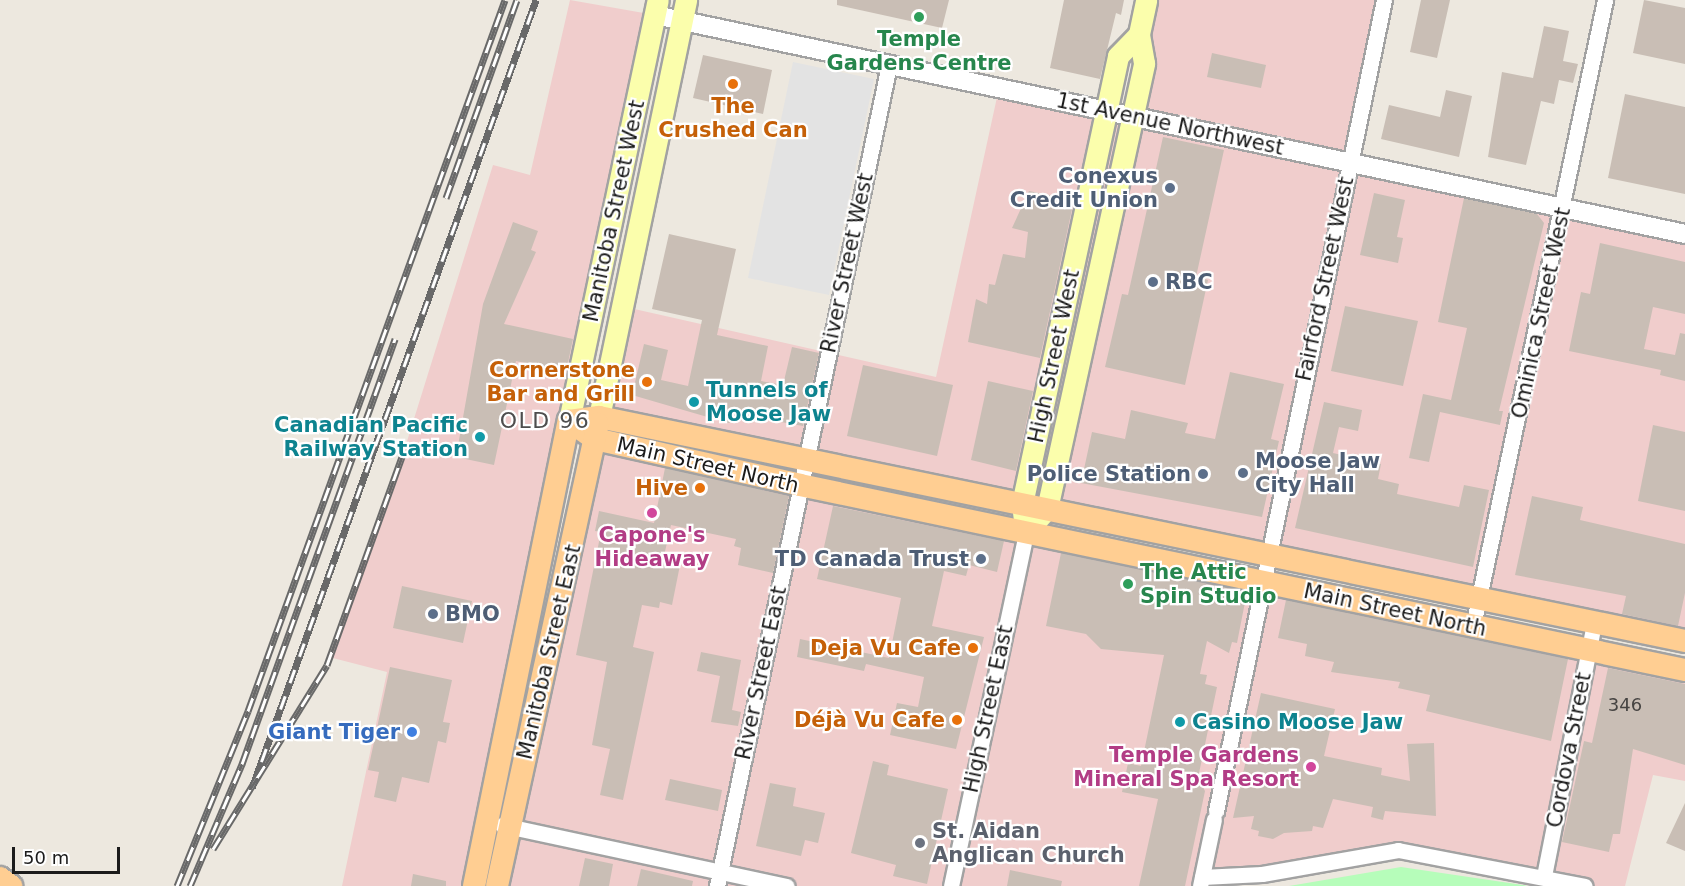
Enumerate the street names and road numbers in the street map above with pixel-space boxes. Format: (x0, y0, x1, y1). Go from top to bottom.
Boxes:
street label: 1st Avenue Northwest (1054, 88, 1286, 160)
street label: Manitoba Street West (578, 98, 650, 324)
street label: River Street West (816, 171, 878, 355)
street label: Fairford Street West (1291, 175, 1359, 383)
street label: Ominica Street West (1506, 205, 1576, 421)
street label: High Street West (1023, 267, 1085, 445)
street label: Main Street North (615, 432, 801, 498)
street label: Manitoba Street East (512, 542, 586, 762)
street label: Main Street North (1301, 578, 1489, 642)
street label: River Street East (730, 584, 792, 762)
street label: High Street East (958, 623, 1018, 795)
street label: Cordova Street (1542, 670, 1596, 830)

